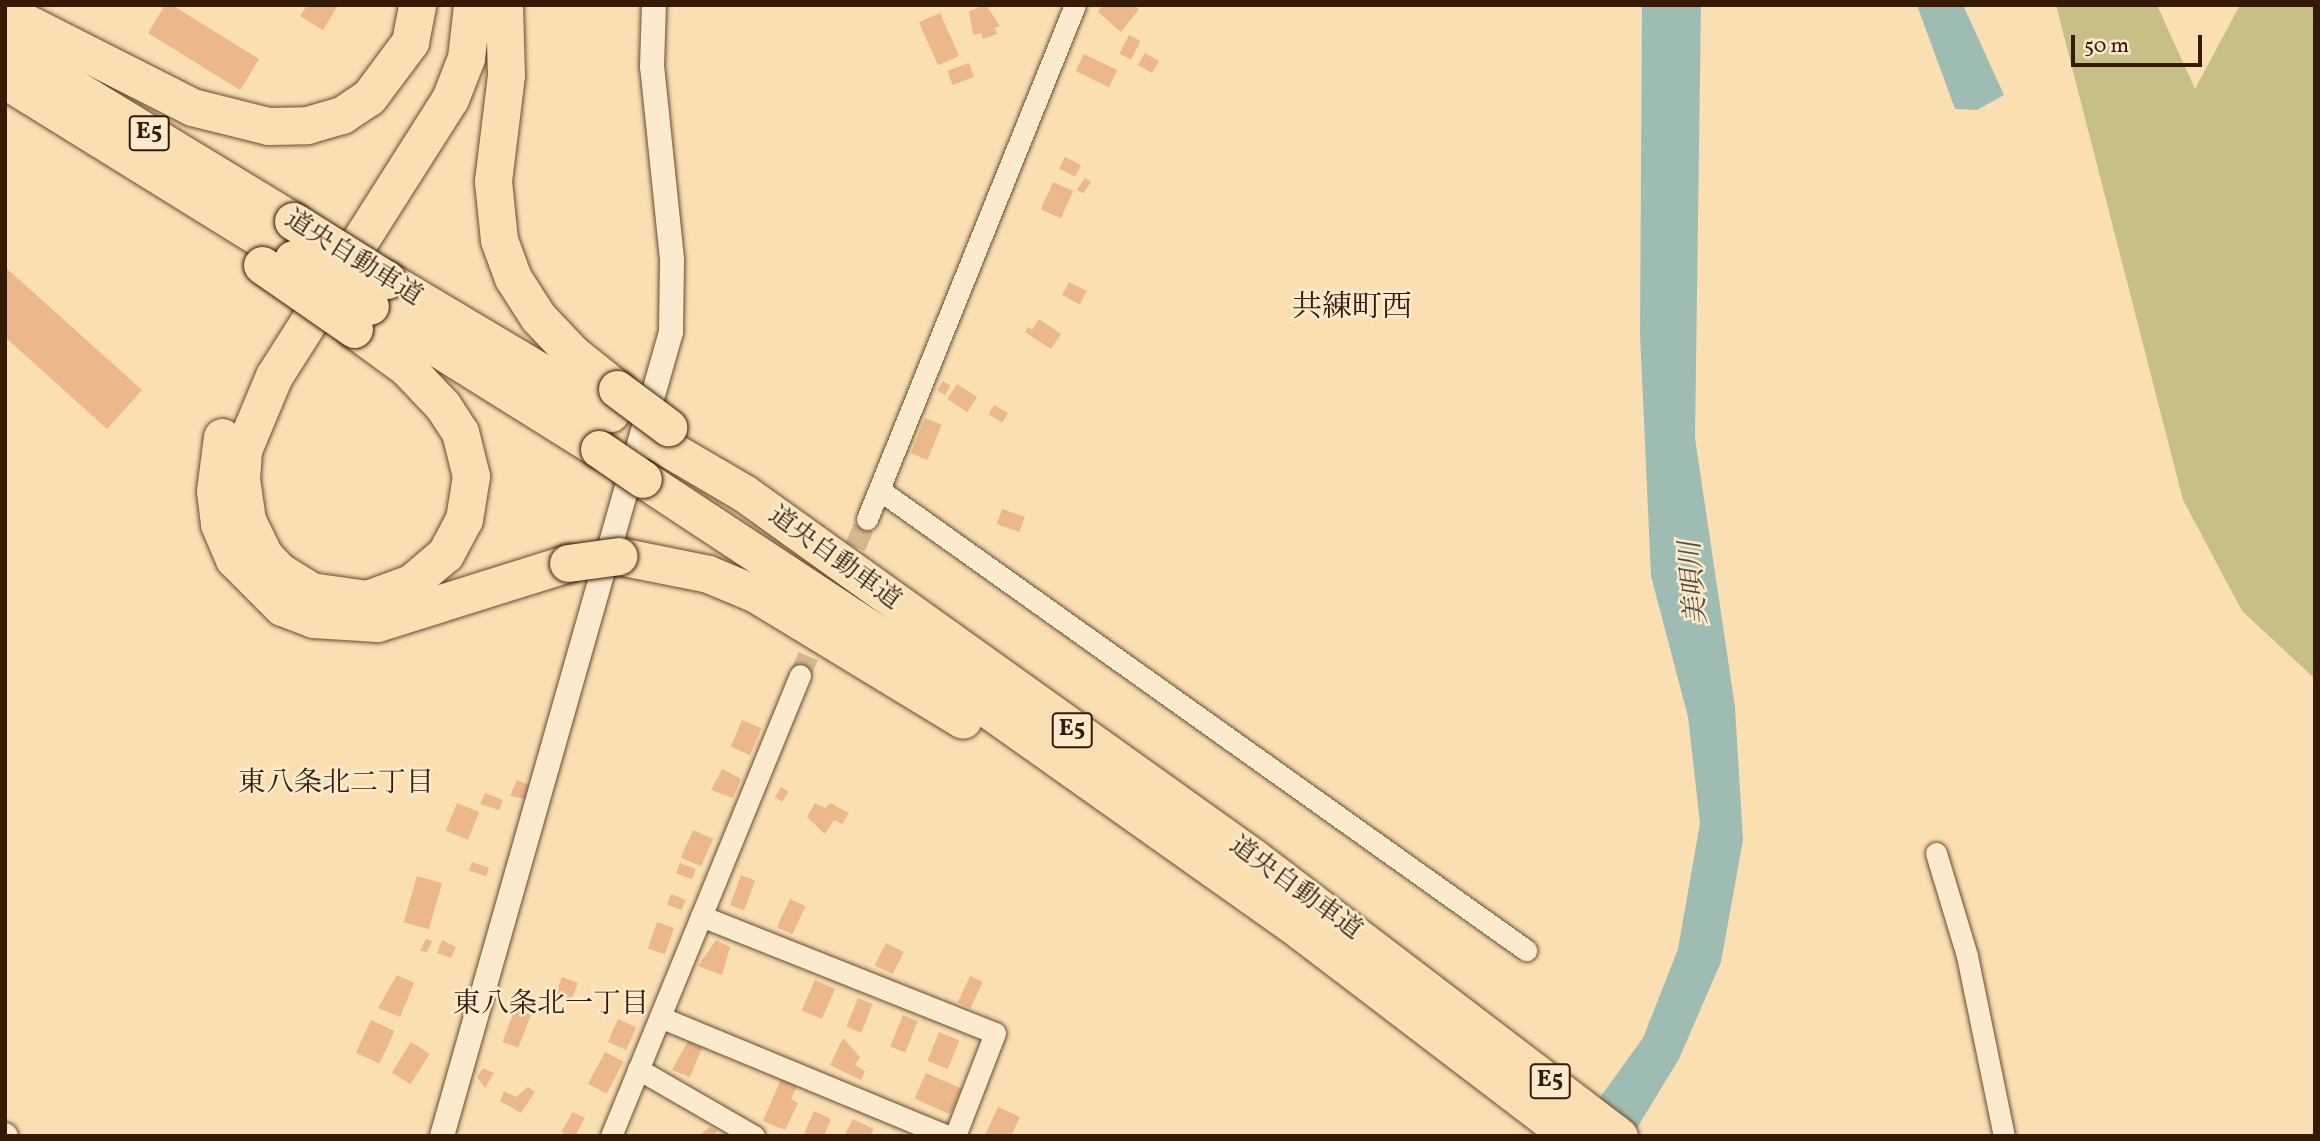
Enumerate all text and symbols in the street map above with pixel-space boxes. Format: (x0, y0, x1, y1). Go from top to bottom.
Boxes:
scale bar (2075, 21, 2206, 65)
text: 50 m (2084, 32, 2129, 61)
road number: E5 (128, 113, 170, 154)
street label: 道央自動車道 (279, 204, 427, 314)
district label: 共練町西 (1292, 290, 1412, 326)
street label: 道央自動車道 (762, 501, 906, 617)
water label: 美唄川 (1675, 540, 1715, 626)
road number: E5 (1051, 710, 1093, 750)
district label: 東八条北二丁目 (238, 767, 434, 801)
street label: 道央自動車道 (1223, 831, 1367, 947)
district label: 東八条北一丁目 (453, 988, 649, 1022)
road number: E5 (1529, 1060, 1571, 1101)

